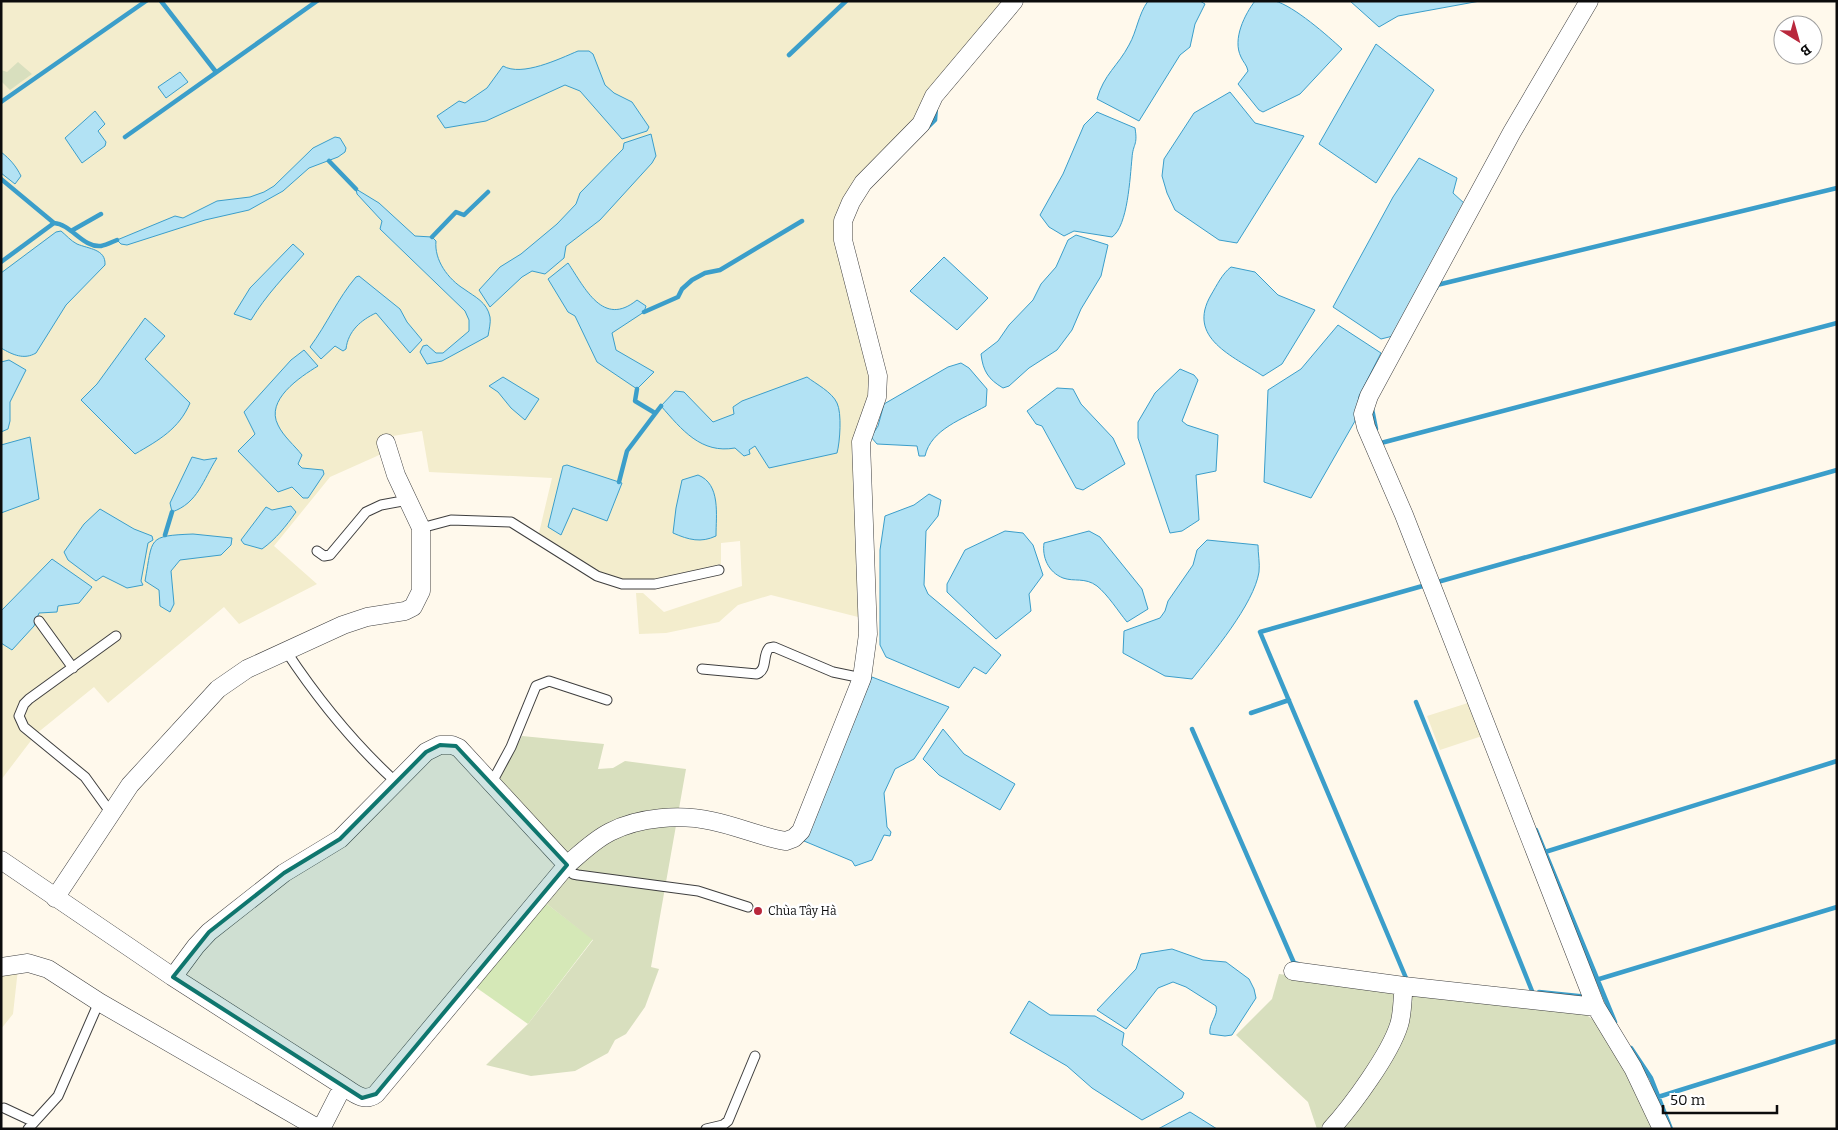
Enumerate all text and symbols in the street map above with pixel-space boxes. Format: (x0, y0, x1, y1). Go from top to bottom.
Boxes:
north arrow (1773, 15, 1823, 65)
text: B (1797, 40, 1814, 59)
place label: Chùa Tây Hà (768, 904, 837, 918)
marker: Chùa Tây Hà (752, 905, 764, 917)
scale bar (1663, 1082, 1777, 1114)
text: 50 m (1670, 1091, 1706, 1109)

